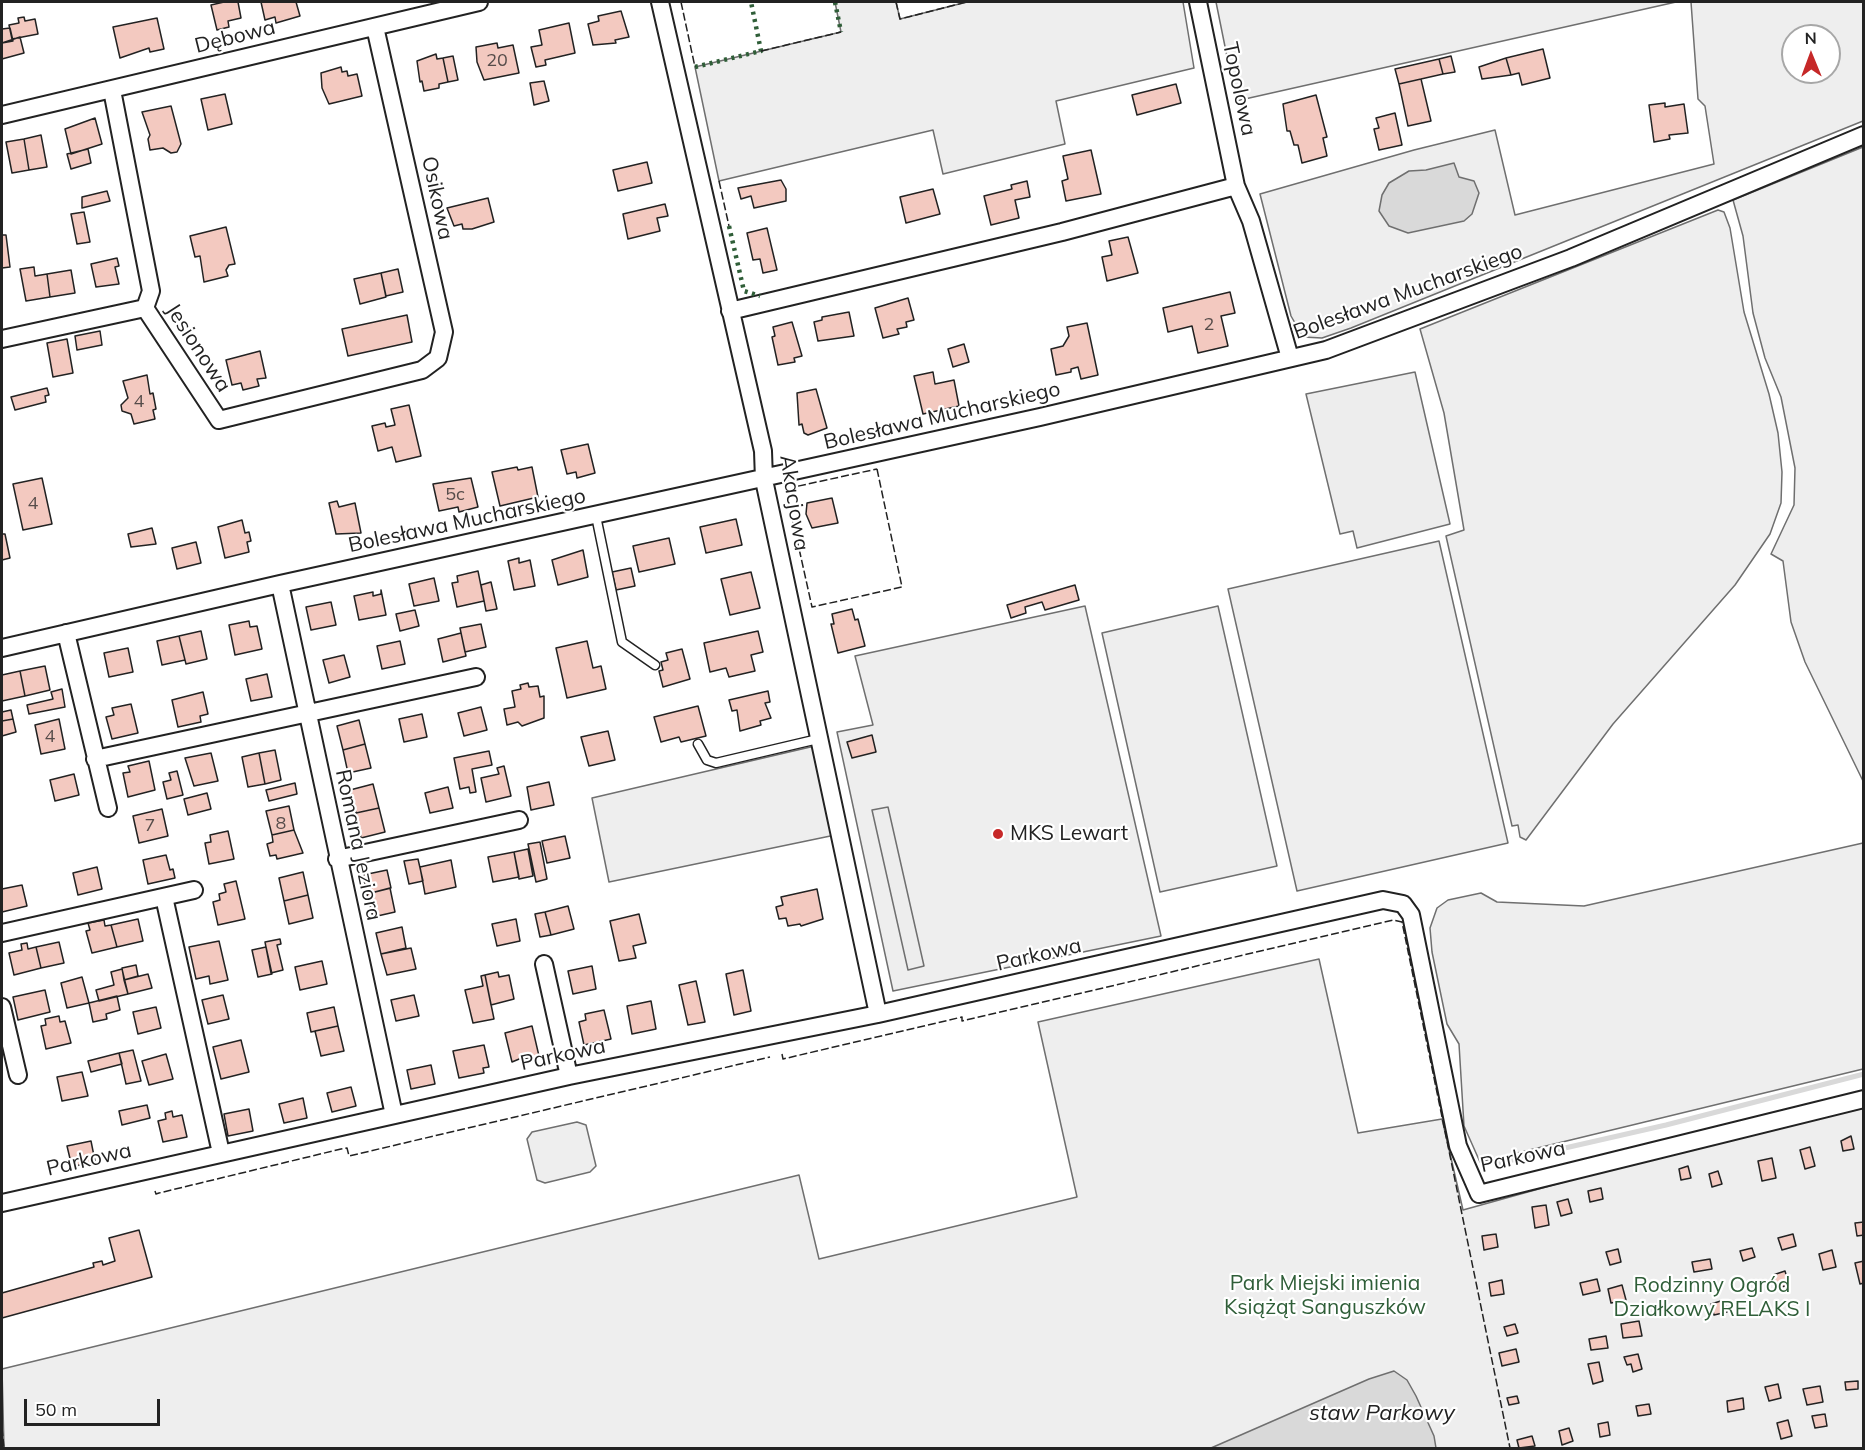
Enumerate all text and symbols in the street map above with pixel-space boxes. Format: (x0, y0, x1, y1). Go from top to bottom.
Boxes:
street label: Dębowa (192, 15, 278, 59)
north arrow (1781, 24, 1841, 84)
text: N (1805, 28, 1817, 48)
street label: Topolowa (1217, 40, 1261, 138)
house number: 20 (486, 50, 508, 72)
street label: Osikowa (416, 154, 458, 242)
street label: Bolesława Mucharskiego (1290, 239, 1526, 345)
street label: Jesionowa (160, 299, 236, 397)
house number: 2 (1204, 314, 1214, 336)
street label: Bolesława Mucharskiego (821, 377, 1063, 455)
house number: 4 (134, 391, 144, 413)
street label: Akacjowa (774, 453, 814, 553)
street label: Bolesława Mucharskiego (346, 484, 588, 558)
house number: 5c (445, 484, 465, 506)
house number: 4 (28, 493, 38, 515)
house number: 4 (45, 726, 55, 748)
street label: Romana Jeziora (330, 767, 386, 923)
house number: 8 (276, 813, 286, 835)
house number: 7 (145, 815, 155, 837)
place label: MKS Lewart (1010, 821, 1128, 847)
marker: MKS Lewart (991, 827, 1005, 841)
street label: Parkowa (994, 933, 1084, 977)
street label: Parkowa (518, 1034, 608, 1076)
street label: Parkowa (1478, 1136, 1568, 1178)
street label: Parkowa (44, 1138, 134, 1182)
park label: Park Miejski imienia Książąt Sanguszków (1224, 1271, 1426, 1321)
park label: Rodzinny Ogród Działkowy RELAKS I (1614, 1273, 1810, 1323)
scale bar (27, 1387, 164, 1425)
text: 50 m (35, 1398, 77, 1421)
water label: staw Parkowy (1309, 1400, 1455, 1426)

